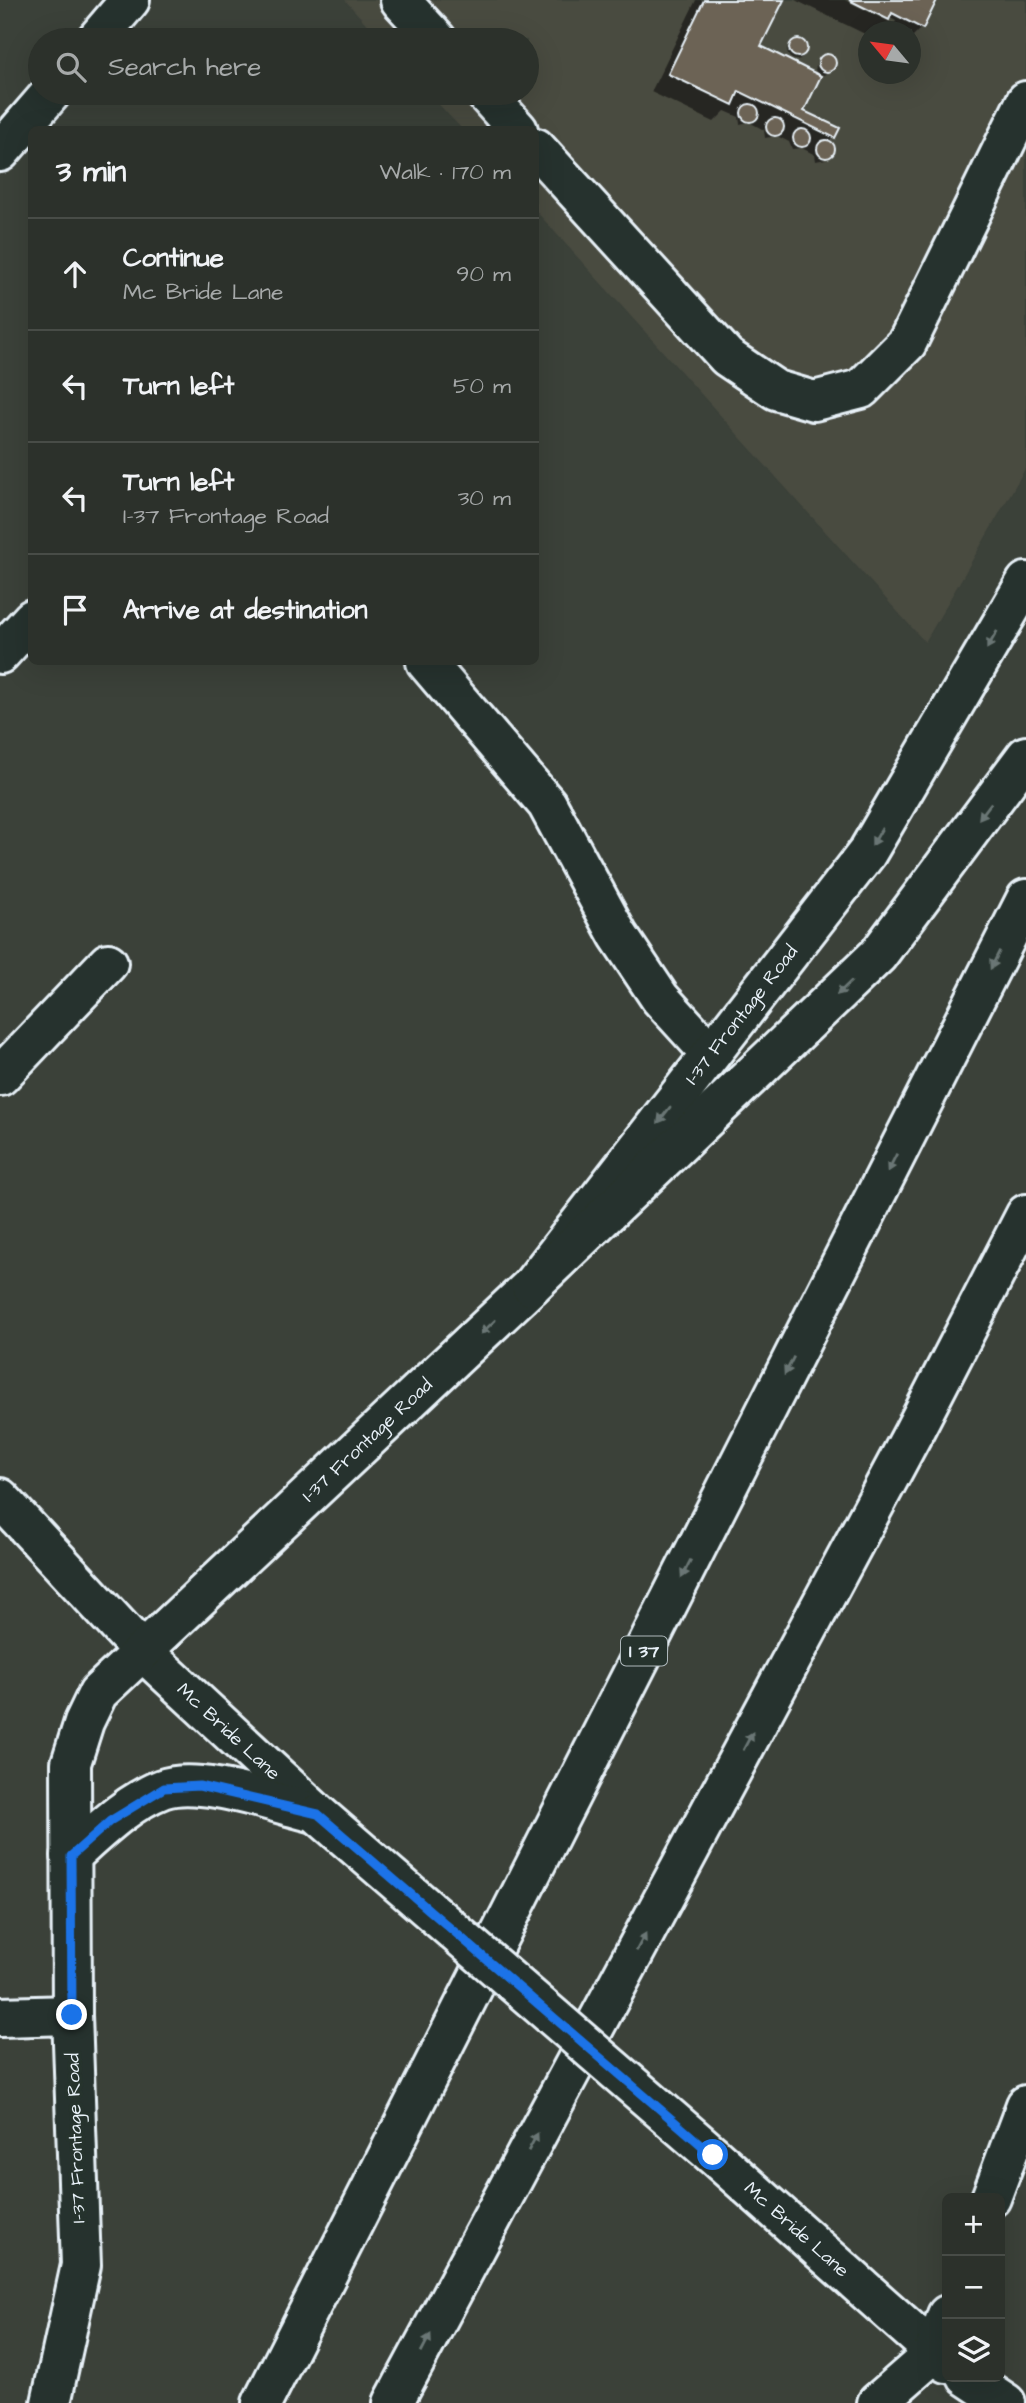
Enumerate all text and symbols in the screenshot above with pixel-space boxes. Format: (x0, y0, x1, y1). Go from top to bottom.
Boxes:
north arrow (858, 21, 921, 84)
search box (28, 28, 539, 105)
icon: search (52, 48, 90, 86)
text: Search here (108, 49, 261, 85)
text: 3 min (56, 151, 126, 193)
text: Walk · 170 m (380, 156, 511, 188)
text: Continue (123, 240, 224, 276)
icon: ahead (56, 255, 94, 293)
text: 90 m (456, 258, 511, 290)
text: Mc Bride Lane (123, 276, 283, 308)
icon: left (56, 367, 94, 405)
text: Turn left (123, 368, 234, 404)
text: 50 m (453, 370, 511, 402)
text: Turn left (123, 464, 234, 500)
icon: left (56, 479, 94, 517)
text: 30 m (458, 482, 511, 514)
text: I-37 Frontage Road (123, 500, 329, 532)
icon: arrive (56, 591, 94, 629)
text: Arrive at destination (123, 592, 368, 628)
one-way arrow (985, 631, 998, 650)
one-way arrow (979, 802, 993, 820)
one-way arrow (871, 827, 883, 846)
street label: I-37 Frontage Road (678, 939, 804, 1090)
one-way arrow (990, 950, 1001, 970)
one-way arrow (836, 980, 853, 996)
one-way arrow (657, 1105, 672, 1123)
one-way arrow (886, 1153, 898, 1173)
one-way arrow (480, 1318, 497, 1334)
one-way arrow (783, 1356, 794, 1376)
street label: I-37 Frontage Road (296, 1372, 439, 1508)
one-way arrow (680, 1559, 691, 1579)
road number: I 37 (621, 1636, 667, 1666)
street label: Mc Bride Lane (171, 1676, 287, 1786)
one-way arrow (742, 1731, 754, 1751)
one-way arrow (635, 1932, 646, 1952)
route end (56, 1999, 87, 2030)
street label: I-37 Frontage Road (60, 2052, 93, 2224)
one-way arrow (527, 2132, 539, 2152)
route start (697, 2139, 728, 2170)
street label: Mc Bride Lane (738, 2175, 855, 2284)
map controls (942, 2193, 1005, 2382)
button: + (942, 2193, 1005, 2256)
button: − (942, 2256, 1005, 2319)
button: layers (942, 2319, 1005, 2382)
one-way arrow (420, 2333, 431, 2353)

